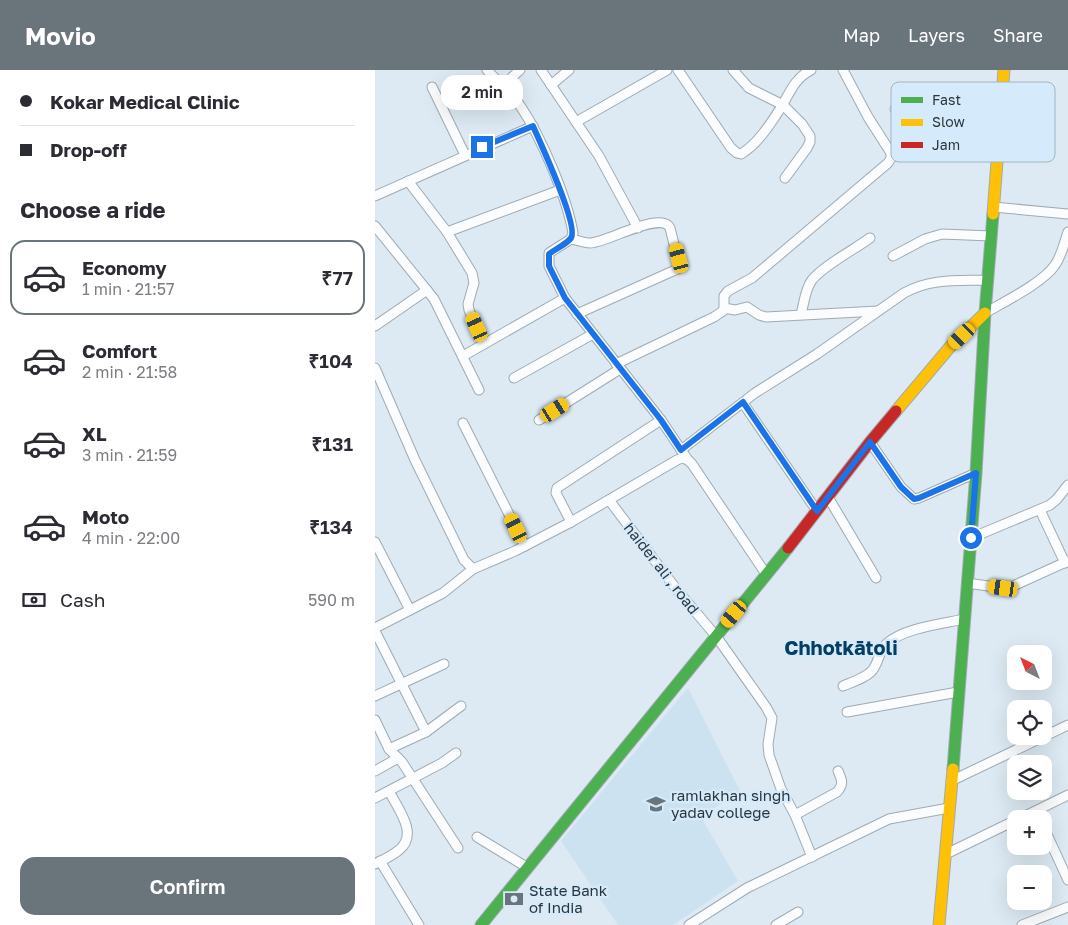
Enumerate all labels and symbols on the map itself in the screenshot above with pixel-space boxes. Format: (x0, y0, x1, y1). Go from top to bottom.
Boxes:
callout: 2 min (441, 75, 523, 110)
legend (891, 82, 1055, 162)
text: Fast (932, 91, 961, 108)
text: Slow (932, 113, 965, 130)
route end (471, 136, 493, 158)
text: Jam (932, 136, 960, 153)
car (667, 242, 690, 274)
car (464, 310, 489, 344)
car (945, 320, 978, 352)
car (538, 396, 571, 424)
car (502, 511, 529, 545)
street label: haider ali , road (621, 519, 703, 617)
route start (960, 527, 982, 549)
car (987, 578, 1018, 598)
car (718, 598, 749, 630)
district label: Chhotkātoli (784, 635, 898, 659)
north arrow (1007, 645, 1053, 690)
place label: ramlakhan singh yadav college (671, 786, 791, 821)
school or university icon: ramlakhan singh yadav college (645, 793, 667, 815)
place label: State Bank of India (529, 881, 608, 916)
bank icon: State Bank of India (503, 888, 525, 910)

